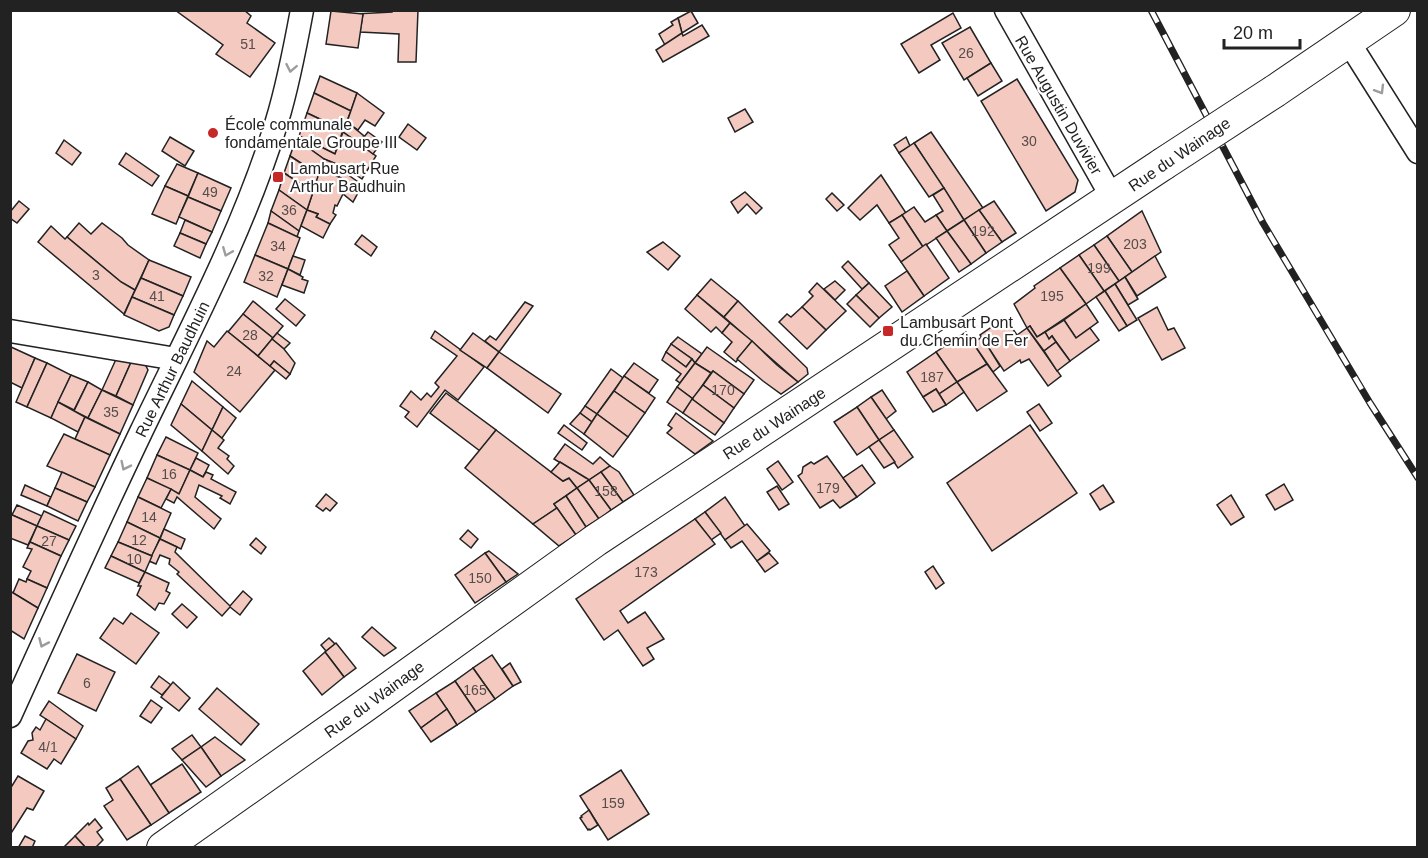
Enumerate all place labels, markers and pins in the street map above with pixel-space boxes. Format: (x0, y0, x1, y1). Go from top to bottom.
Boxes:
place label: École communale fondamentale Groupe III (225, 115, 398, 151)
marker: École communale fondamentale Groupe III (206, 126, 220, 140)
place label: Lambusart Rue Arthur Baudhuin (290, 160, 406, 195)
marker: Lambusart Rue Arthur Baudhuin (271, 170, 285, 184)
place label: Lambusart Pont du Chemin de Fer (900, 314, 1029, 349)
marker: Lambusart Pont du Chemin de Fer (881, 324, 895, 338)

